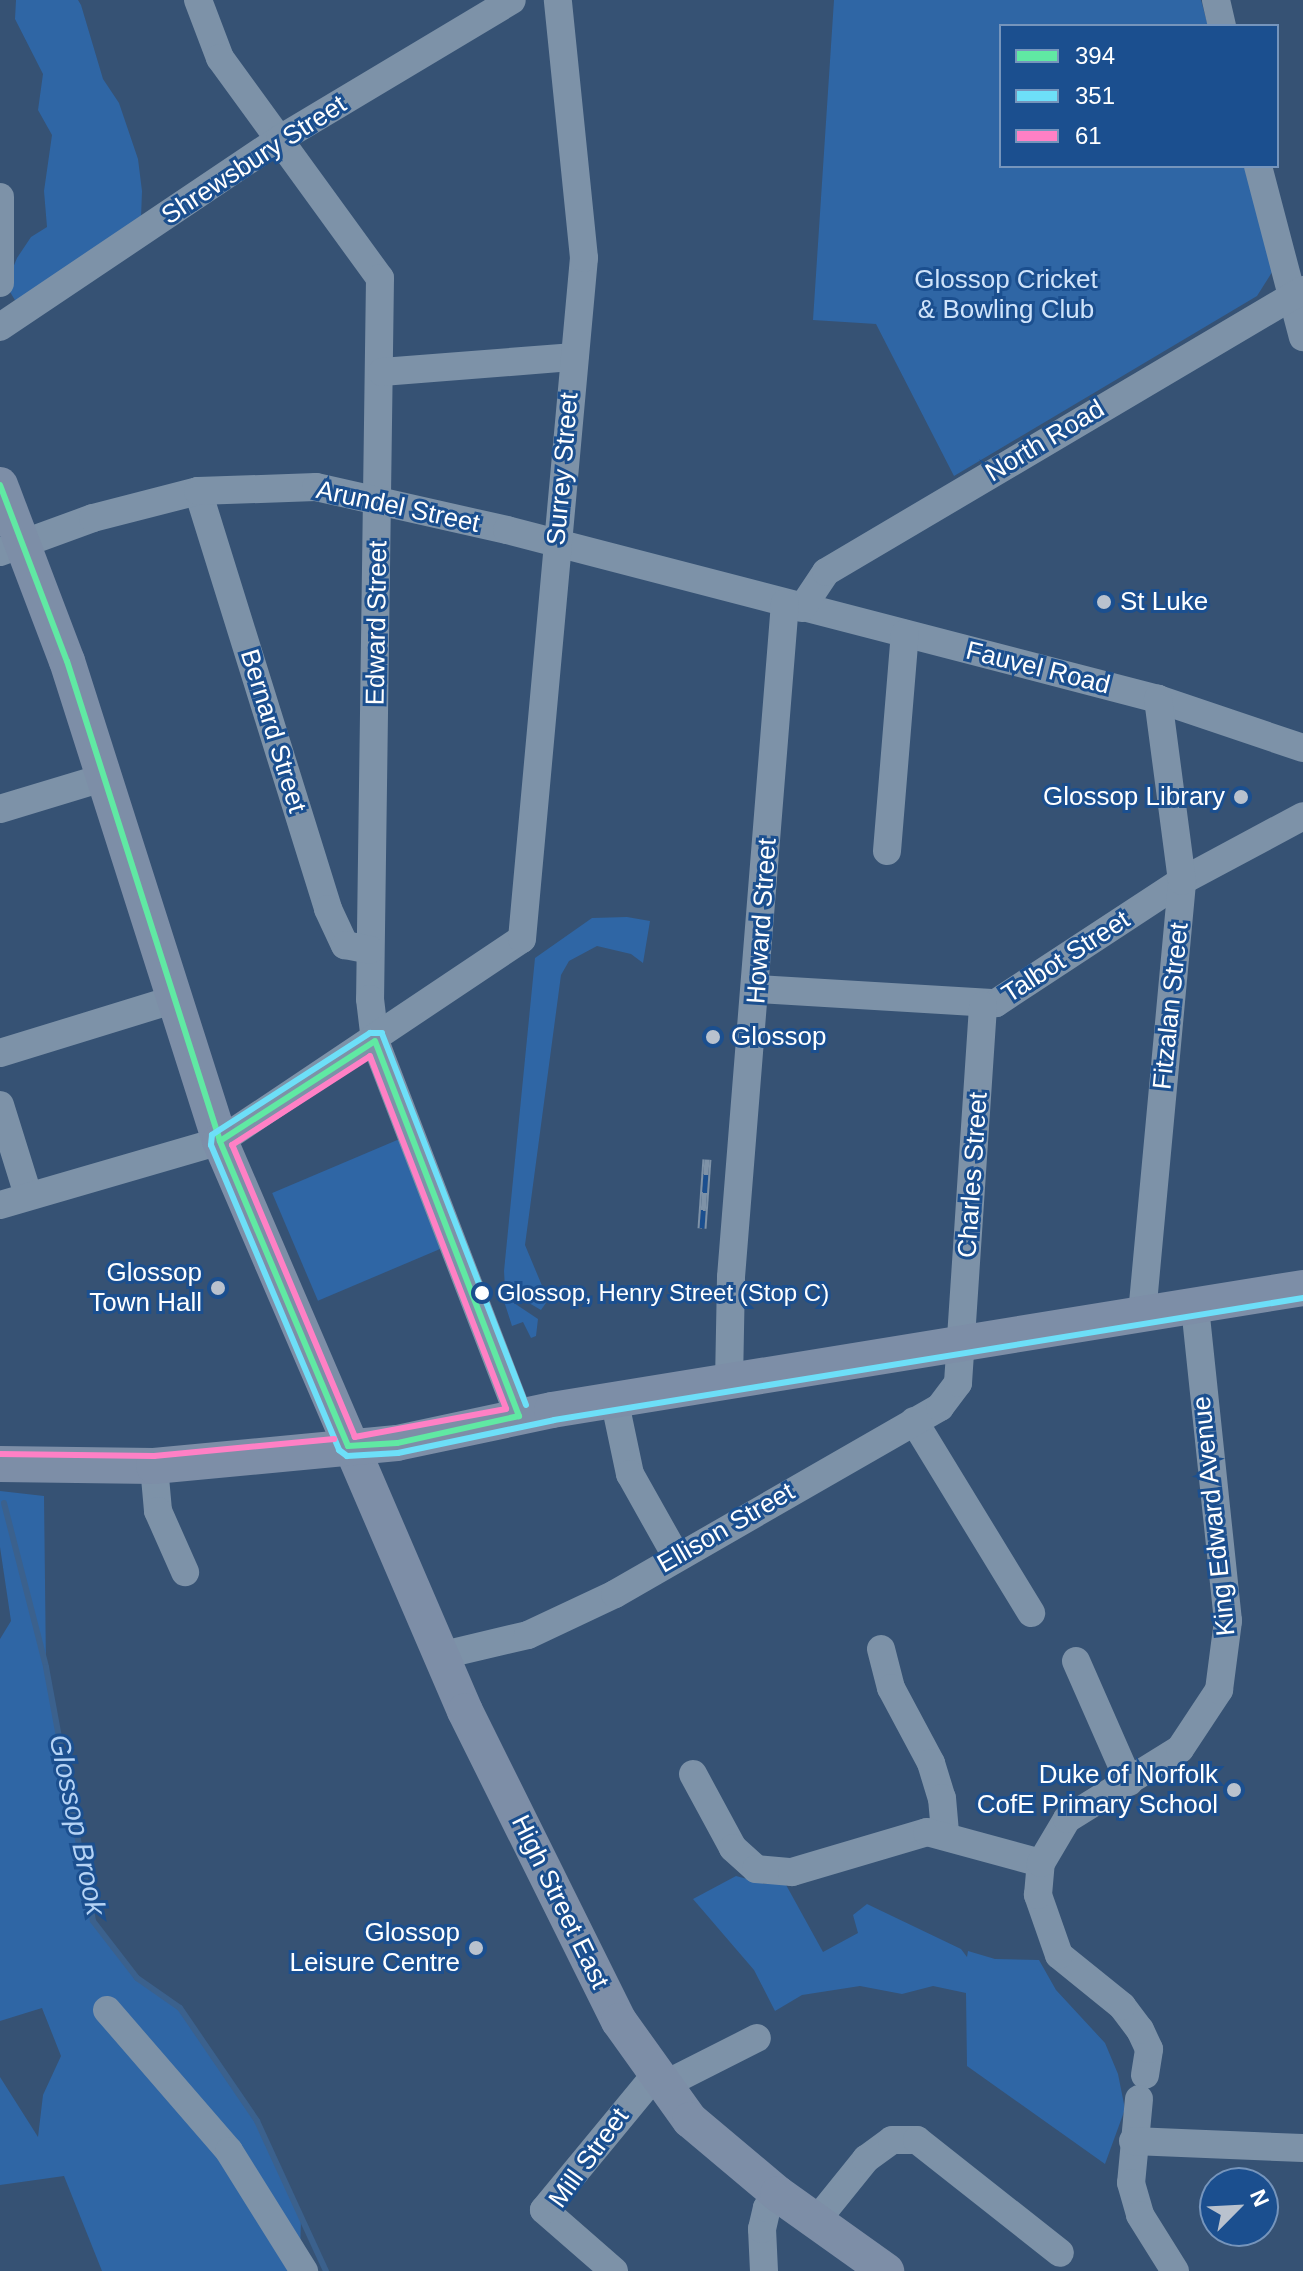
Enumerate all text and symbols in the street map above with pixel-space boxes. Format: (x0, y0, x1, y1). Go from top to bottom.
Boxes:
legend (999, 24, 1279, 168)
text: 394 (1075, 42, 1115, 69)
text: 351 (1075, 82, 1115, 109)
street label: Shrewsbury Street (156, 89, 352, 231)
text: 61 (1075, 122, 1102, 149)
park label: Glossop Cricket & Bowling Club (914, 264, 1098, 326)
street label: Surrey Street (541, 391, 585, 547)
street label: North Road (980, 393, 1110, 489)
street label: Arundel Street (313, 474, 483, 540)
street label: Edward Street (360, 540, 394, 706)
place label: St Luke (1120, 586, 1208, 618)
marker: St Luke (1095, 593, 1113, 611)
street label: Fauvel Road (963, 635, 1113, 701)
street label: Bernard Street (233, 646, 313, 816)
place label: Glossop Library (1043, 781, 1225, 813)
marker: Glossop Library (1232, 788, 1250, 806)
street label: Howard Street (741, 837, 783, 1005)
street label: Talbot Street (996, 904, 1136, 1010)
street label: Fitzalan Street (1147, 921, 1195, 1091)
place label: Glossop (731, 1021, 826, 1053)
marker: Glossop (702, 1026, 724, 1048)
street label: Charles Street (952, 1091, 994, 1259)
place label: Glossop Town Hall (89, 1257, 202, 1318)
marker: Glossop Town Hall (209, 1279, 227, 1297)
place label: Glossop, Henry Street (Stop C) (497, 1279, 829, 1307)
marker: Glossop, Henry Street (Stop C) (474, 1285, 490, 1301)
street label: King Edward Avenue (1186, 1394, 1242, 1638)
street label: Ellison Street (652, 1476, 800, 1580)
water label: Glossop Brook (41, 1732, 113, 1918)
place label: Duke of Norfolk CofE Primary School (977, 1759, 1218, 1820)
marker: Duke of Norfolk CofE Primary School (1225, 1781, 1243, 1799)
street label: High Street East (504, 1810, 616, 1994)
place label: Glossop Leisure Centre (289, 1917, 460, 1978)
marker: Glossop Leisure Centre (467, 1939, 485, 1957)
street label: Mill Street (542, 2102, 636, 2214)
north arrow (1199, 2167, 1279, 2247)
text: N (1245, 2185, 1274, 2210)

